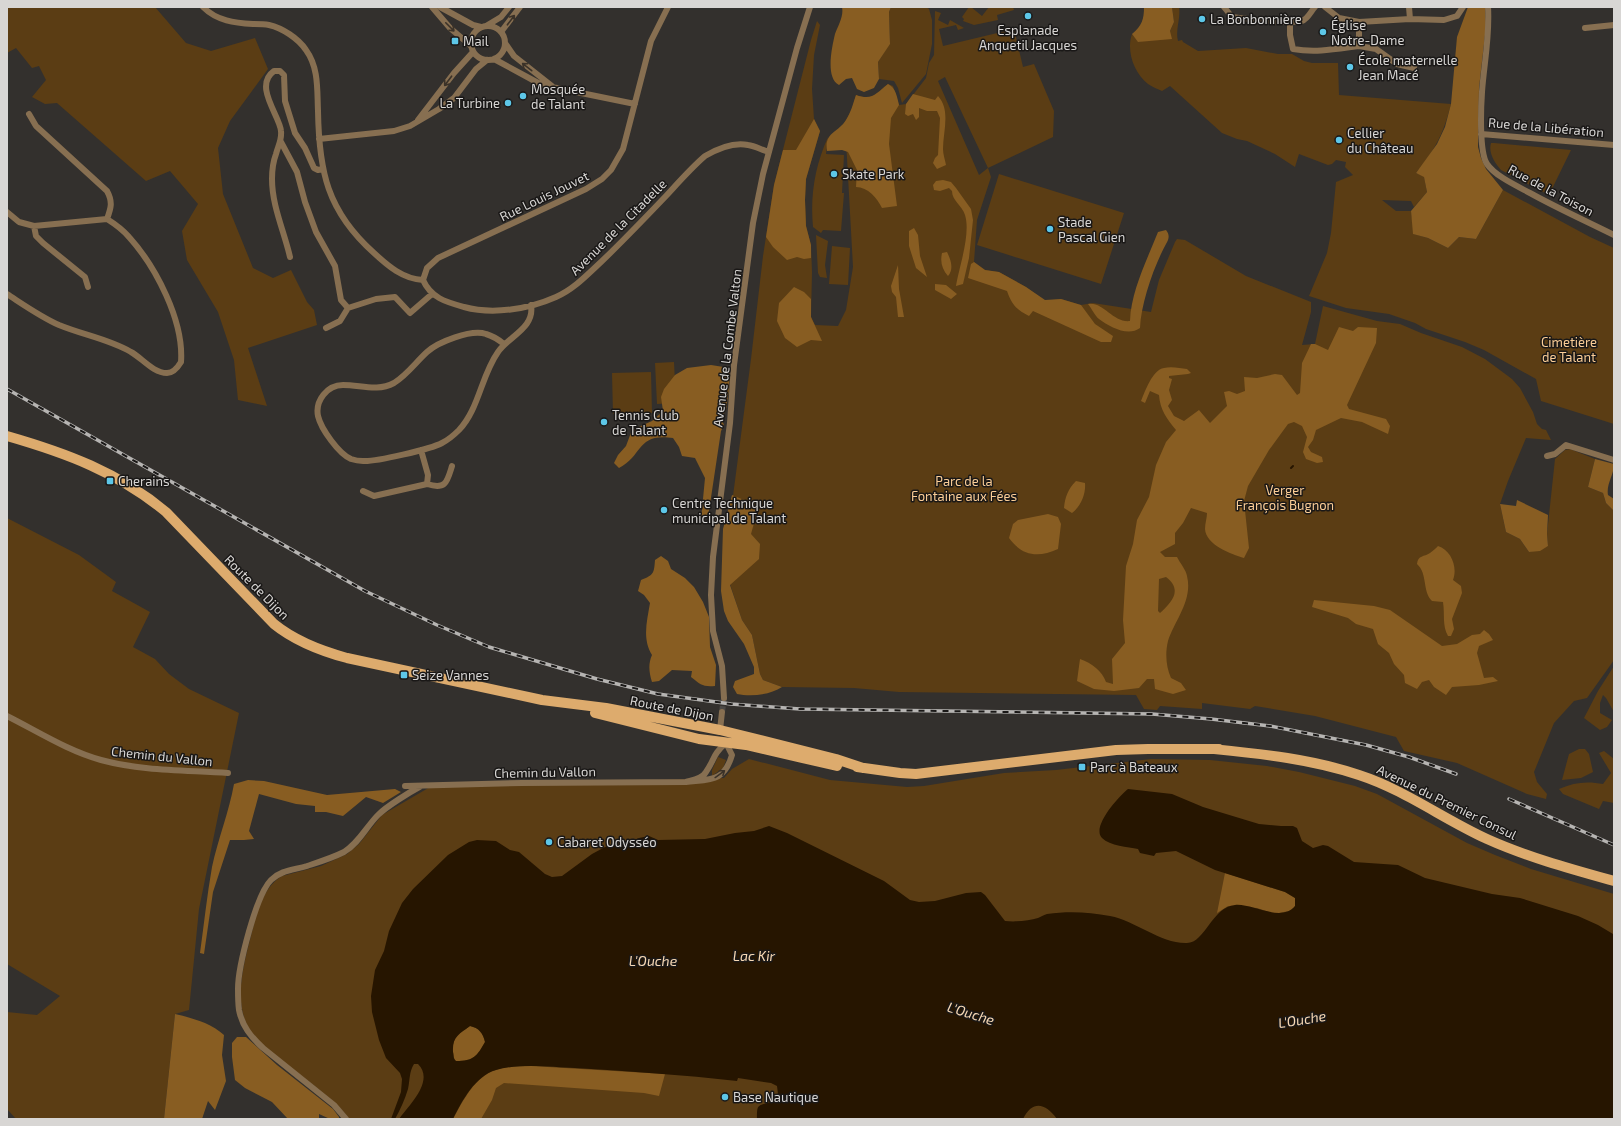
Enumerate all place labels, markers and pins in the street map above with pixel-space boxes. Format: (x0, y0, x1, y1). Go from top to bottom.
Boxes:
marker: Esplanade Anquetil Jacques (1023, 11, 1033, 21)
place label: La Bonbonnière (1210, 11, 1302, 27)
marker: La Bonbonnière (1197, 14, 1207, 24)
place label: Église Notre-Dame (1331, 16, 1405, 48)
place label: Esplanade Anquetil Jacques (979, 22, 1077, 53)
marker: Église Notre-Dame (1318, 27, 1328, 37)
place label: Mail (463, 33, 489, 49)
marker: Mail (450, 36, 460, 46)
place label: École maternelle Jean Macé (1358, 51, 1458, 83)
marker: École maternelle Jean Macé (1345, 62, 1355, 72)
place label: Mosquée de Talant (531, 81, 585, 112)
marker: Mosquée de Talant (518, 91, 528, 101)
place label: La Turbine (439, 95, 500, 111)
marker: La Turbine (503, 98, 513, 108)
place label: Cellier du Château (1347, 125, 1413, 156)
marker: Cellier du Château (1334, 135, 1344, 145)
place label: Skate Park (842, 166, 905, 182)
marker: Skate Park (829, 169, 839, 179)
place label: Stade Pascal Gien (1058, 214, 1125, 245)
marker: Stade Pascal Gien (1045, 224, 1055, 234)
place label: Tennis Club de Talant (612, 407, 679, 438)
marker: Tennis Club de Talant (599, 417, 609, 427)
place label: Cherains (118, 473, 170, 489)
marker: Cherains (105, 476, 115, 486)
place label: Centre Technique municipal de Talant (672, 495, 786, 526)
marker: Centre Technique municipal de Talant (659, 505, 669, 515)
place label: Seize Vannes (412, 667, 489, 683)
marker: Seize Vannes (399, 670, 409, 680)
place label: Parc à Bateaux (1090, 759, 1178, 775)
marker: Parc à Bateaux (1077, 762, 1087, 772)
place label: Cabaret Odysséo (557, 834, 657, 850)
marker: Cabaret Odysséo (544, 837, 554, 847)
place label: Base Nautique (733, 1089, 818, 1105)
marker: Base Nautique (720, 1092, 730, 1102)

